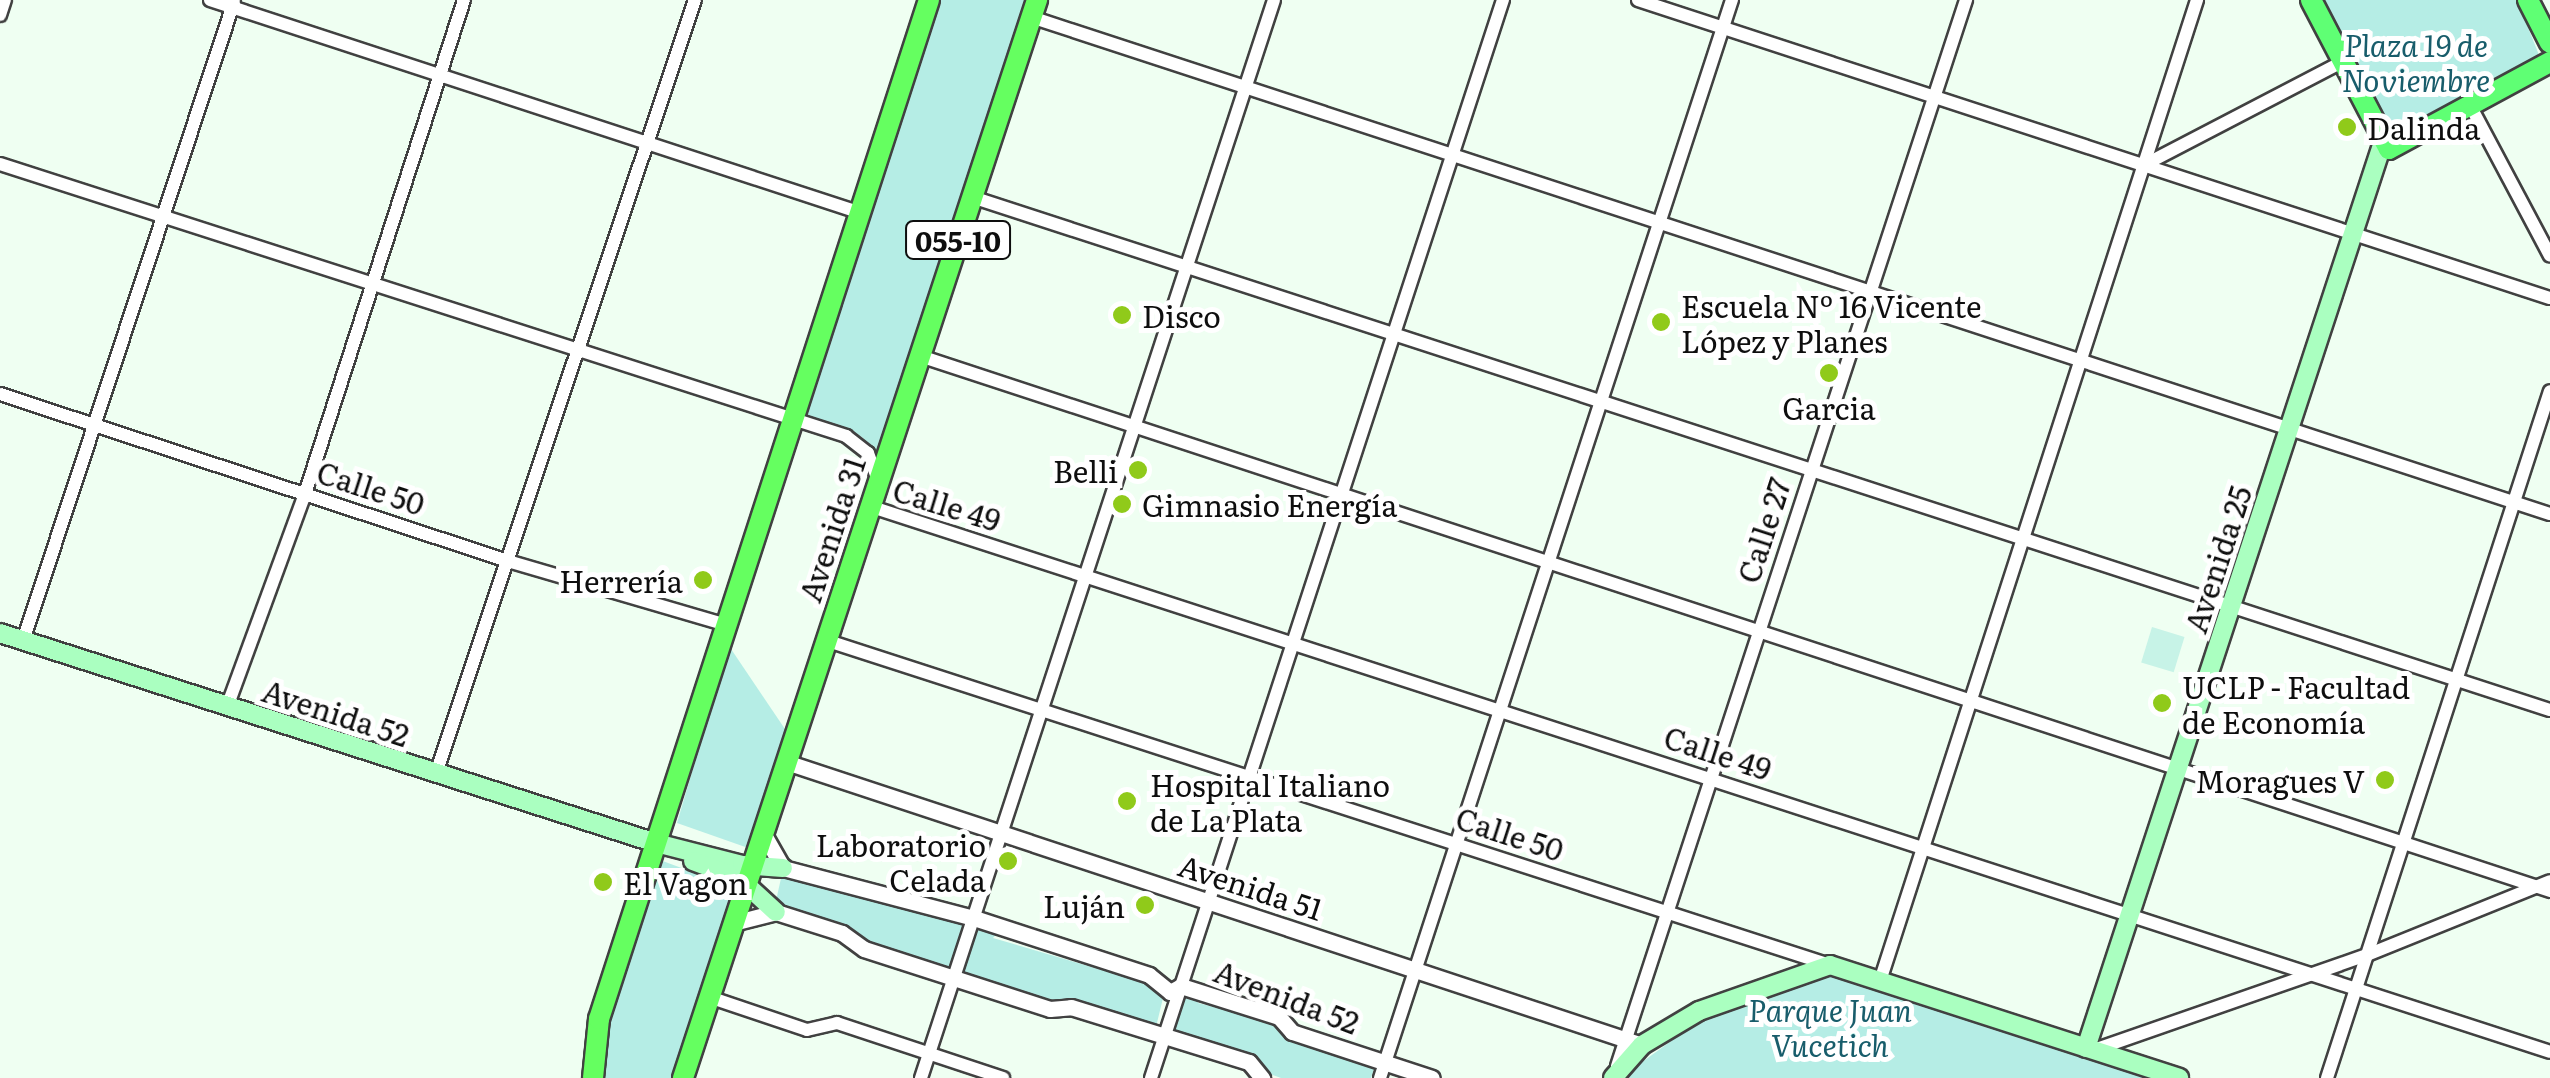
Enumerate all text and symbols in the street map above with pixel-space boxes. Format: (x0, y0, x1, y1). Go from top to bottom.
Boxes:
park label: Plaza 19 de Noviembre (2342, 26, 2490, 96)
place label: Dalinda (2367, 109, 2480, 145)
marker: Dalinda (2336, 116, 2358, 138)
road number: 055-10 (903, 217, 1013, 263)
place label: Escuela Nº 16 Vicente López y Planes (1681, 287, 1981, 358)
place label: Disco (1142, 297, 1221, 333)
marker: Disco (1111, 304, 1133, 326)
marker: Escuela Nº 16 Vicente López y Planes (1650, 311, 1672, 333)
marker: Garcia (1818, 362, 1840, 384)
place label: Garcia (1782, 389, 1876, 425)
street label: Avenida 31 (791, 452, 871, 606)
place label: Belli (1053, 452, 1118, 488)
street label: Calle 50 (313, 453, 429, 521)
marker: Belli (1127, 459, 1149, 481)
street label: Calle 49 (889, 471, 1005, 537)
street label: Calle 27 (1729, 473, 1797, 587)
street label: Avenida 25 (2176, 481, 2258, 637)
place label: Gimnasio Energía (1142, 486, 1397, 522)
marker: Gimnasio Energía (1111, 493, 1133, 515)
place label: Herrería (559, 562, 683, 598)
marker: Herrería (692, 569, 714, 591)
place label: UCLP - Facultad de Economía (2182, 668, 2410, 738)
street label: Avenida 52 (258, 671, 414, 753)
marker: UCLP - Facultad de Economía (2151, 692, 2173, 714)
street label: Calle 49 (1660, 718, 1776, 786)
place label: Moragues V (2195, 762, 2365, 798)
place label: Hospital Italiano de La Plata (1150, 766, 1390, 836)
marker: Moragues V (2374, 769, 2396, 791)
marker: Hospital Italiano de La Plata (1114, 788, 1140, 814)
street label: Calle 50 (1452, 799, 1568, 867)
place label: Laboratorio Celada (816, 826, 986, 896)
street label: Avenida 51 (1174, 846, 1328, 926)
marker: Laboratorio Celada (995, 848, 1021, 874)
place label: El Vagon (623, 864, 748, 900)
marker: El Vagon (592, 871, 614, 893)
place label: Luján (1043, 887, 1125, 923)
marker: Luján (1134, 894, 1156, 916)
street label: Avenida 52 (1210, 952, 1364, 1040)
park label: Parque Juan Vucetich (1748, 991, 1912, 1062)

